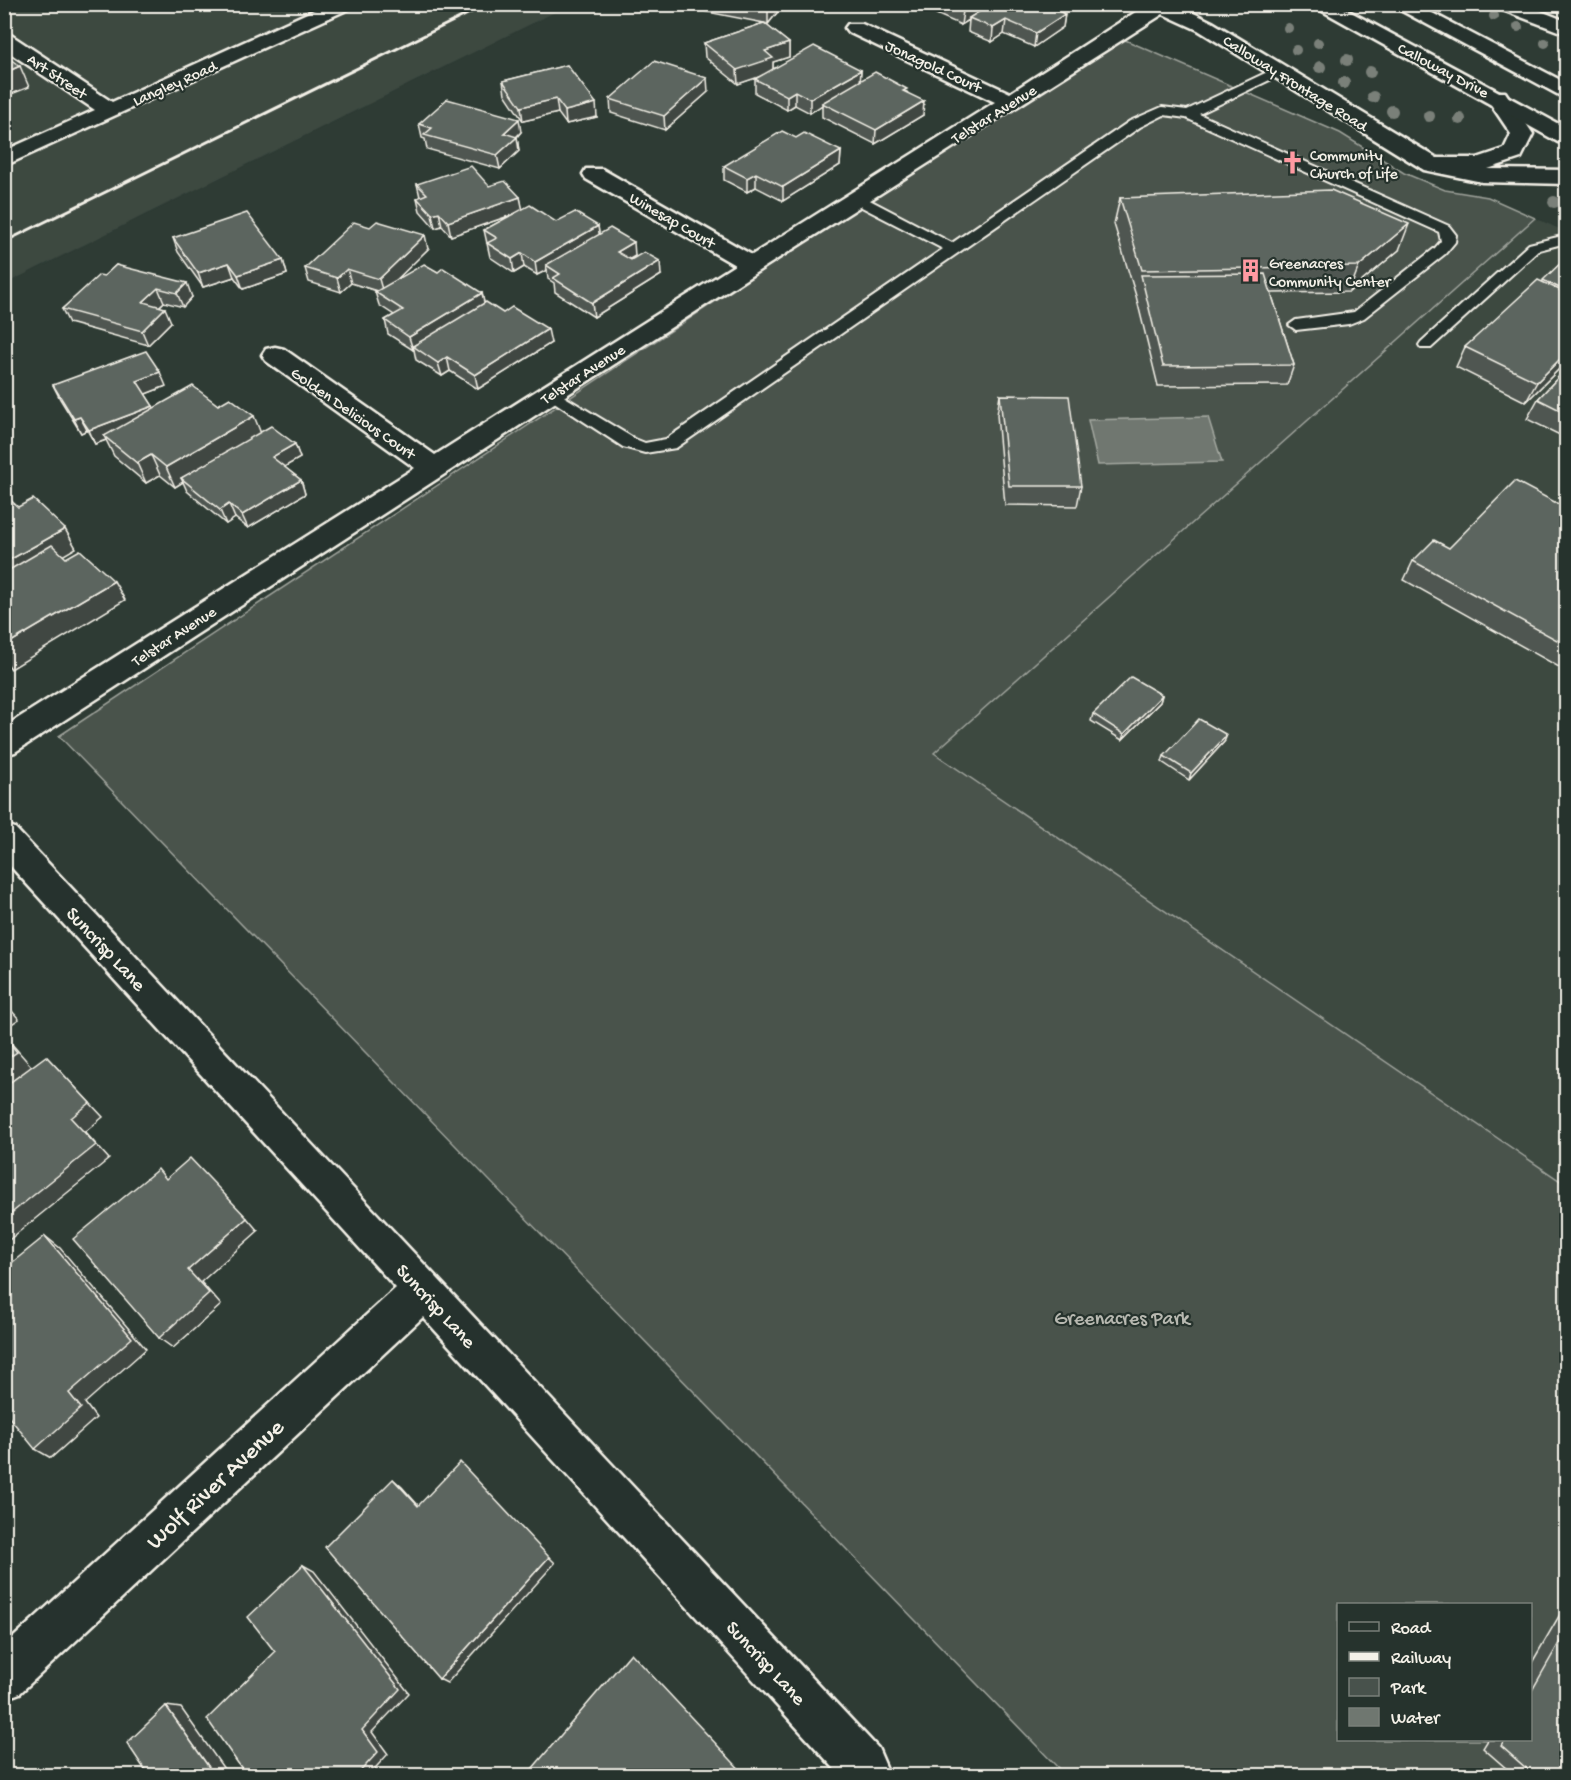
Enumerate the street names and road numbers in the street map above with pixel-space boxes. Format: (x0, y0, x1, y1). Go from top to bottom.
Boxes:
street label: Calloway Frontage Road (1218, 33, 1371, 138)
street label: Jonagold Court (881, 38, 985, 99)
street label: Calloway Drive (1393, 40, 1492, 104)
street label: Art Street (23, 51, 91, 106)
street label: Langley Road (131, 58, 222, 112)
street label: Telstar Avenue (948, 82, 1042, 150)
street label: Winesap Court (625, 190, 719, 255)
street label: Telstar Avenue (537, 341, 630, 411)
street label: Golden Delicious Court (286, 365, 419, 466)
street label: Telstar Avenue (128, 603, 221, 673)
street label: Suncrisp Lane (60, 904, 150, 998)
street label: Suncrisp Lane (390, 1261, 480, 1355)
street label: Wolf River Avenue (141, 1414, 292, 1557)
street label: Suncrisp Lane (720, 1618, 810, 1712)

